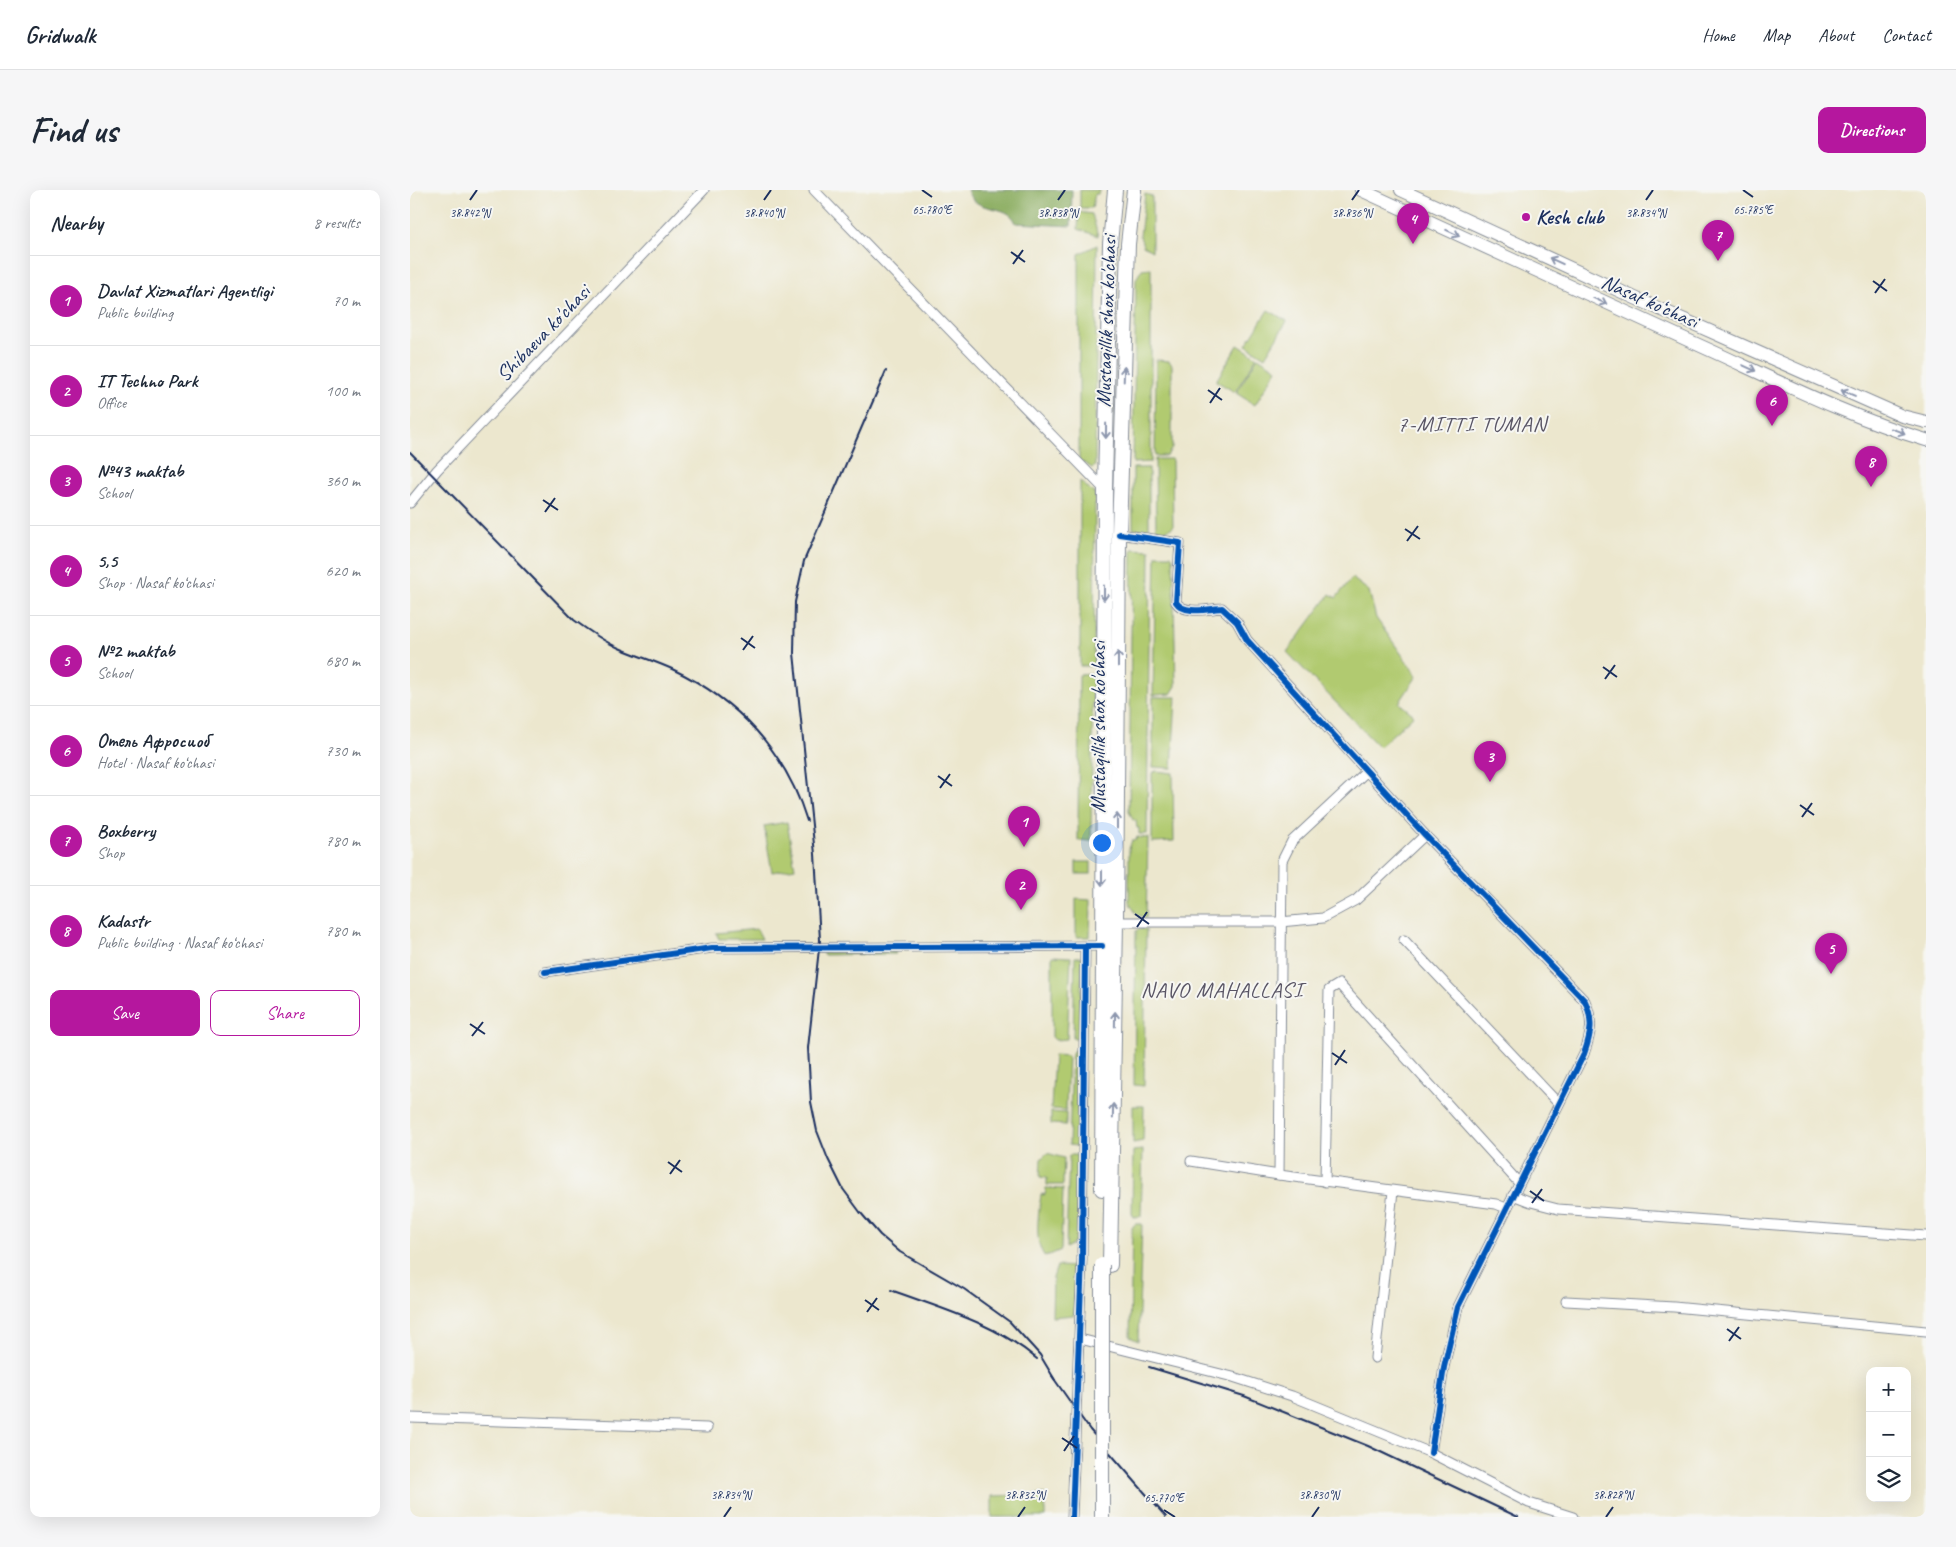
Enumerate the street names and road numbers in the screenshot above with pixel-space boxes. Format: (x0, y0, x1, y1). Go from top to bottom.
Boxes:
street label: Mustaqillik shox ko'chasi (1090, 232, 1122, 407)
street label: Nasaf ko‘chasi (1598, 268, 1705, 335)
street label: Shibaeva ko'chasi (490, 277, 598, 387)
street label: Mustaqillik shox ko'chasi (1085, 638, 1111, 813)

